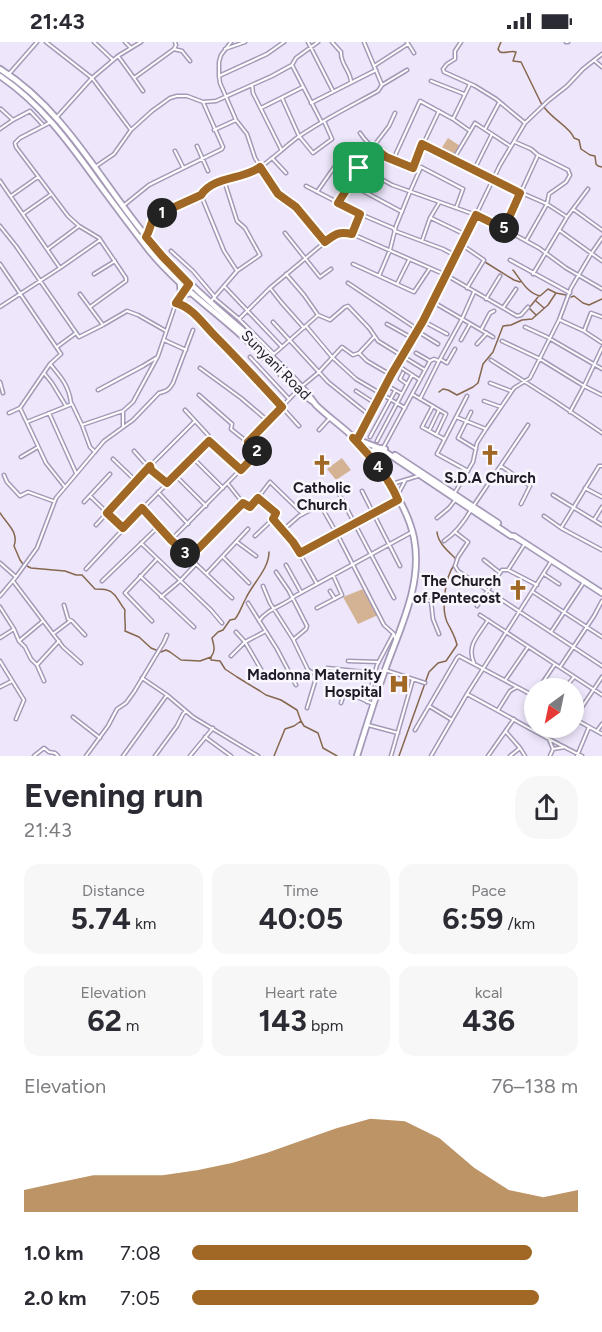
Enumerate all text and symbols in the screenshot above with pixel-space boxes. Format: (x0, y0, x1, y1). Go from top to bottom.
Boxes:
text: 21:43 (30, 8, 85, 35)
pin (333, 142, 384, 193)
icon: arrive (342, 151, 375, 184)
pin: 1 (147, 198, 177, 228)
text: 1 (159, 203, 165, 222)
pin: 5 (489, 213, 519, 243)
text: 5 (499, 218, 509, 237)
street label: Sunyani Road (237, 326, 315, 404)
pin: 2 (242, 436, 272, 466)
text: 2 (252, 441, 262, 460)
church icon: S.D.A Church (478, 443, 502, 467)
pin: 4 (363, 452, 393, 482)
church icon: Catholic Church (310, 453, 334, 477)
text: 4 (373, 457, 383, 476)
place label: S.D.A Church (444, 469, 536, 487)
place label: Catholic Church (293, 479, 351, 514)
pin: 3 (170, 538, 200, 568)
text: 3 (181, 543, 189, 562)
place label: The Church of Pentecost (413, 572, 501, 607)
church icon: The Church of Pentecost (506, 578, 530, 602)
place label: Madonna Maternity Hospital (247, 666, 382, 701)
hospital icon: Madonna Maternity Hospital (387, 672, 411, 696)
north arrow (524, 678, 584, 738)
map controls (524, 678, 584, 738)
text: Evening run (24, 776, 203, 815)
button: share (515, 776, 578, 839)
text: 21:43 (24, 818, 72, 842)
text: Distance (82, 881, 145, 900)
text: Time (284, 881, 318, 900)
text: Pace (471, 881, 506, 900)
text: 5.74 (70, 900, 131, 937)
text: 40:05 (259, 900, 343, 937)
text: 6:59 (442, 900, 504, 937)
text: km (131, 914, 156, 933)
text: /km (504, 914, 535, 933)
text: Elevation (80, 983, 146, 1002)
text: Heart rate (265, 983, 337, 1002)
text: kcal (475, 983, 503, 1002)
text: 62 (87, 1002, 122, 1039)
text: 143 (259, 1002, 307, 1039)
text: 436 (462, 1002, 515, 1039)
text: m (122, 1016, 140, 1035)
text: bpm (307, 1016, 343, 1035)
text: Elevation (24, 1074, 106, 1098)
text: 76–138 m (492, 1074, 578, 1098)
text: 1.0 km (24, 1241, 83, 1265)
text: 7:08 (120, 1241, 161, 1265)
text: 2.0 km (24, 1286, 86, 1310)
text: 7:05 (120, 1286, 160, 1310)

